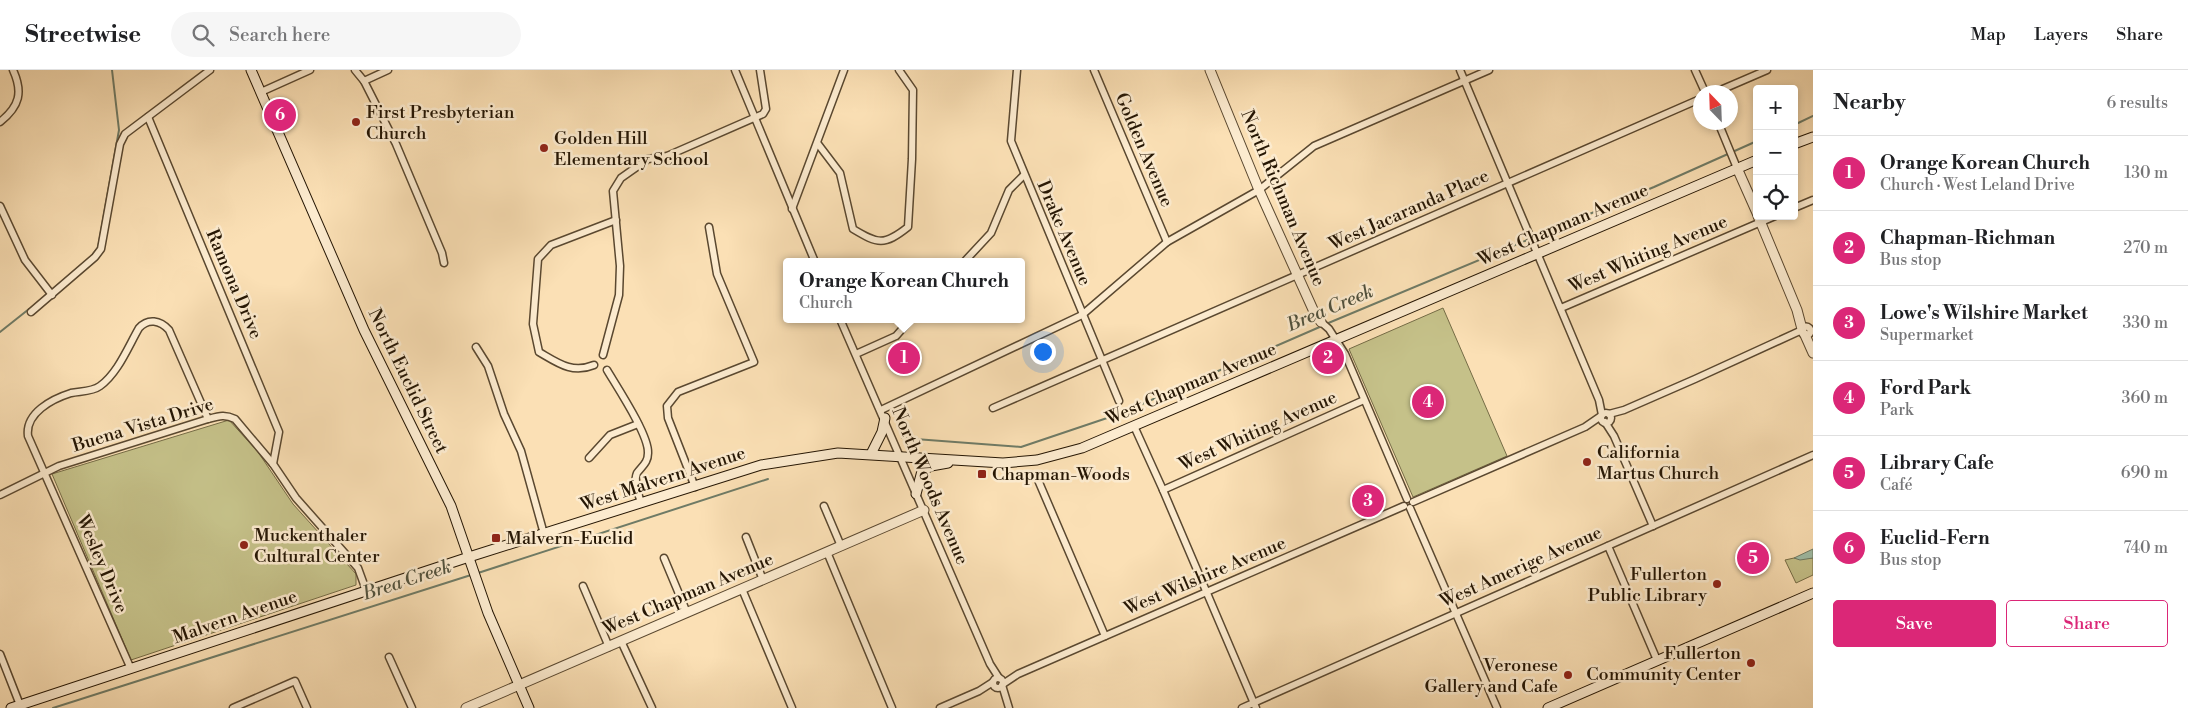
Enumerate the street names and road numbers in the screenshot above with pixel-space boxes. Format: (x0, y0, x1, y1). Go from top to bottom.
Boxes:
street label: Golden Avenue (1110, 89, 1178, 211)
street label: North Richman Avenue (1235, 106, 1331, 290)
street label: West Jacaranda Place (1324, 164, 1493, 256)
street label: Drake Avenue (1031, 177, 1097, 289)
street label: West Chapman Avenue (1473, 179, 1652, 272)
street label: West Whiting Avenue (1564, 210, 1731, 298)
street label: Ramona Drive (201, 226, 267, 342)
street label: North Euclid Street (363, 305, 453, 458)
street label: West Chapman Avenue (1101, 338, 1280, 431)
street label: West Whiting Avenue (1175, 386, 1341, 477)
street label: Buena Vista Drive (69, 393, 216, 458)
street label: North Woods Avenue (886, 404, 974, 568)
street label: West Malvern Avenue (576, 441, 749, 517)
street label: Wesley Drive (71, 510, 133, 617)
street label: West Amerige Avenue (1436, 521, 1606, 613)
street label: West Wilshire Avenue (1120, 531, 1289, 621)
street label: West Chapman Avenue (598, 548, 777, 641)
street label: Malvern Avenue (170, 585, 300, 649)

